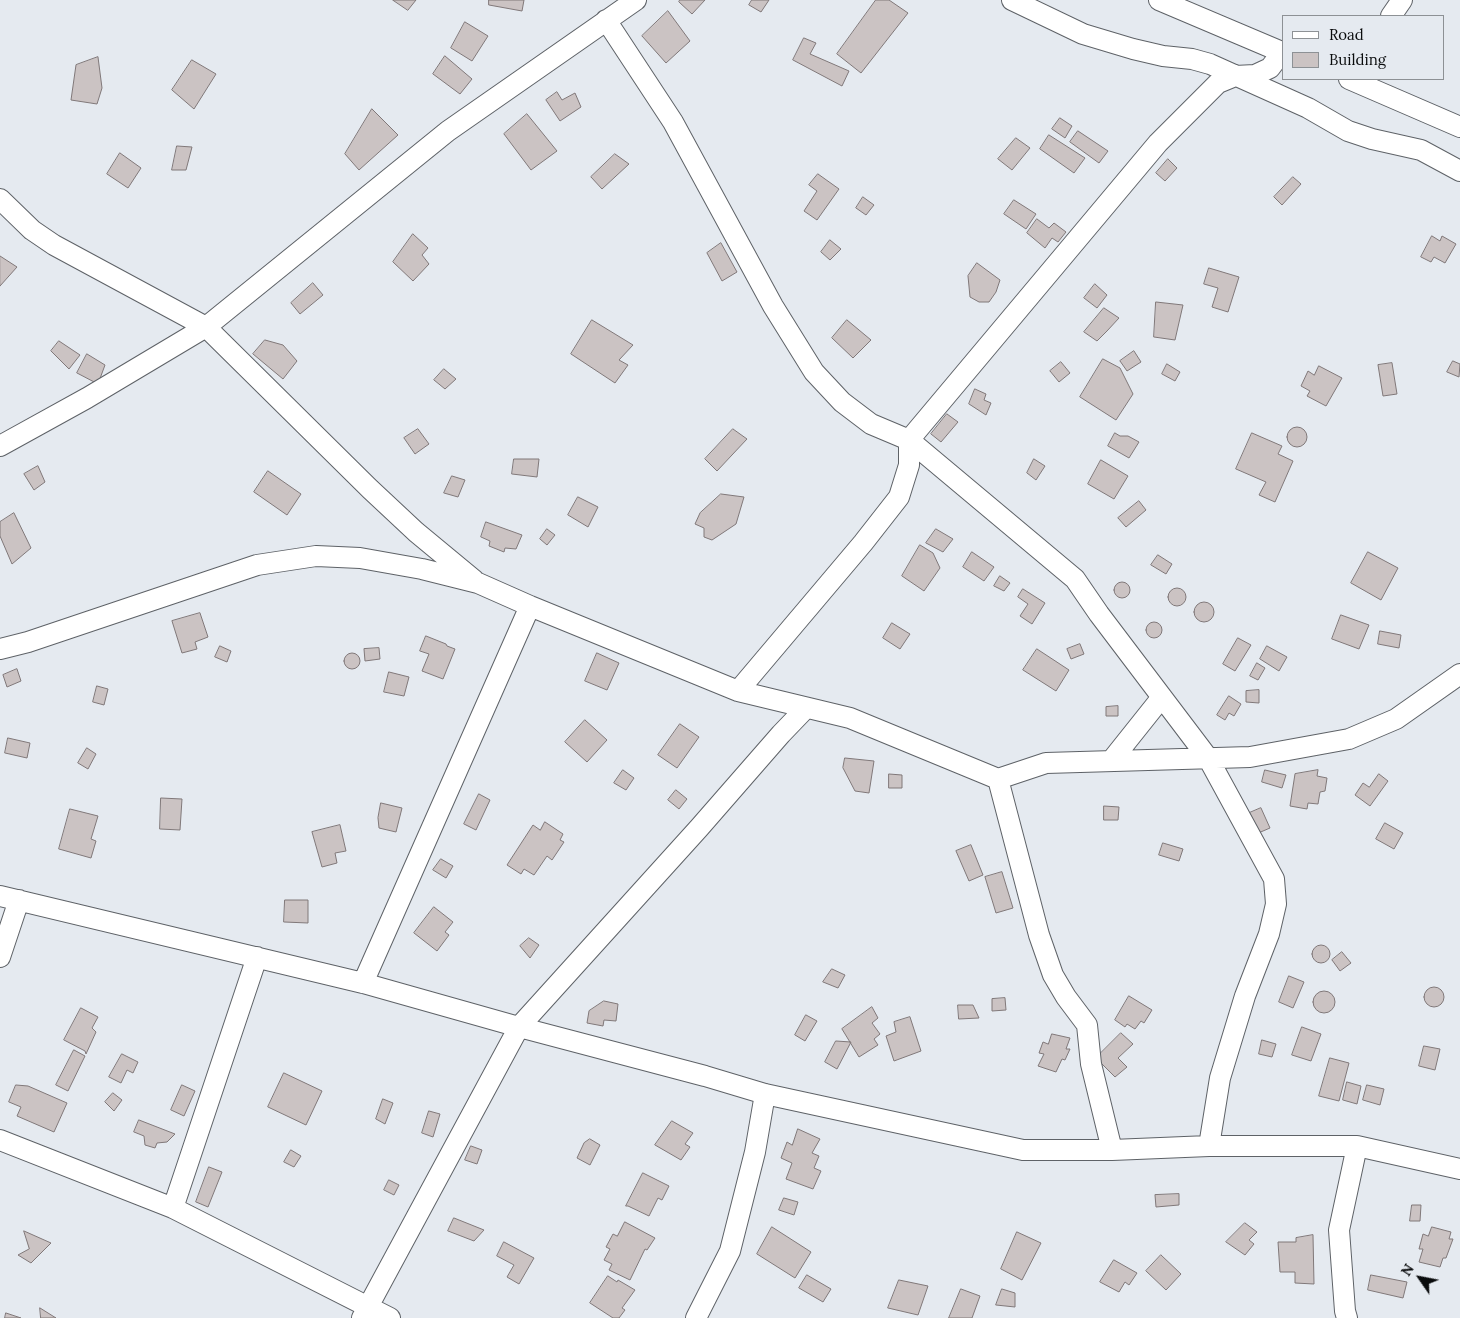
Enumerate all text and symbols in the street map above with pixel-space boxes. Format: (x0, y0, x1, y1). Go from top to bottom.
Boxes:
legend (1282, 15, 1445, 80)
text: Road (1329, 25, 1364, 44)
text: Building (1329, 50, 1386, 69)
north arrow (1395, 1253, 1445, 1303)
text: N (1397, 1260, 1418, 1279)

